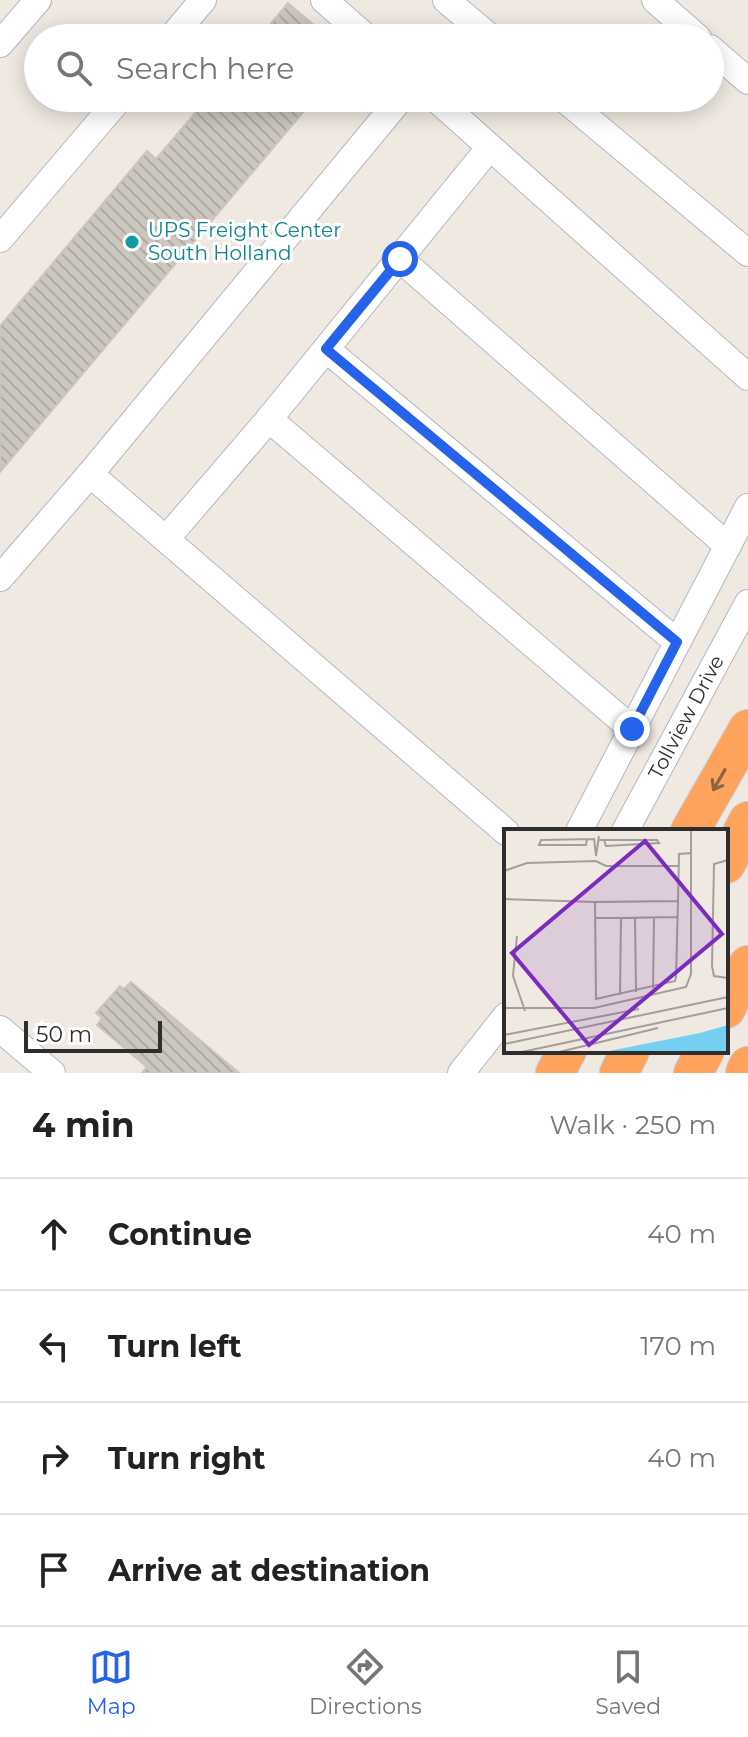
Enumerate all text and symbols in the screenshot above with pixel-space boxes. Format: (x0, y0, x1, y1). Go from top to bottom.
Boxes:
search box (24, 24, 724, 112)
icon: search (52, 46, 96, 90)
text: Search here (116, 50, 294, 87)
place label: UPS Freight Center South Holland (148, 218, 341, 265)
marker: UPS Freight Center South Holland (123, 233, 141, 251)
route start (382, 241, 418, 277)
street label: Tollview Drive (643, 651, 729, 783)
route end (614, 711, 650, 747)
one-way arrow (711, 768, 727, 791)
inset map (504, 829, 728, 1053)
scale bar (24, 1017, 162, 1053)
text: 50 m (36, 1021, 92, 1048)
text: 4 min (32, 1104, 134, 1146)
text: Walk · 250 m (549, 1109, 716, 1141)
icon: ahead (32, 1212, 76, 1256)
text: Continue (108, 1216, 252, 1253)
text: 40 m (647, 1218, 716, 1250)
icon: left (32, 1324, 76, 1368)
text: Turn left (108, 1328, 241, 1365)
text: 170 m (640, 1330, 716, 1362)
icon: right (32, 1436, 76, 1480)
text: Turn right (108, 1440, 265, 1477)
text: 40 m (647, 1442, 716, 1474)
icon: arrive (32, 1548, 76, 1592)
text: Arrive at destination (108, 1552, 430, 1589)
tab: Map (87, 1645, 136, 1720)
tab: Directions (309, 1645, 422, 1720)
tab: Saved (595, 1645, 661, 1720)

